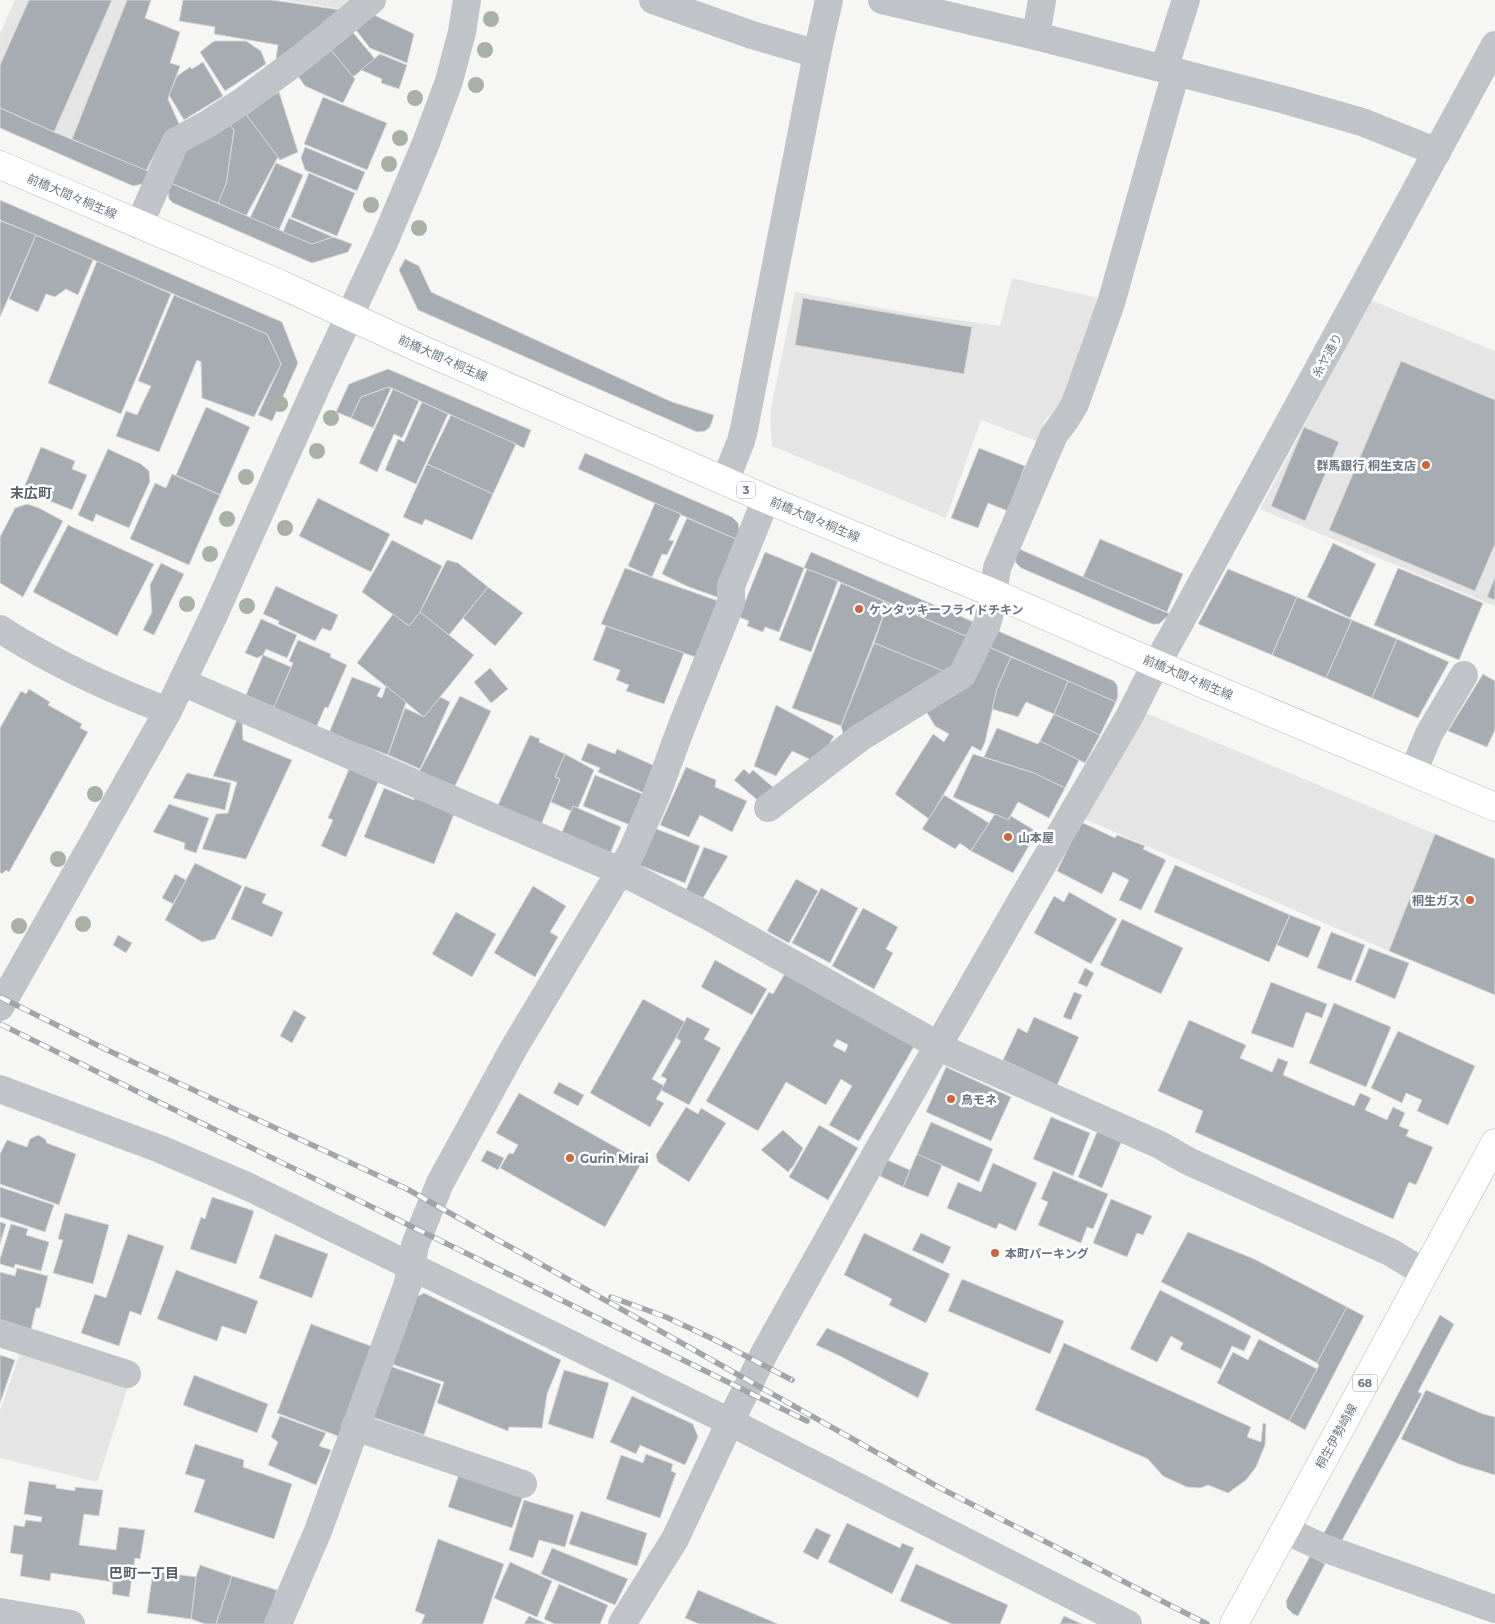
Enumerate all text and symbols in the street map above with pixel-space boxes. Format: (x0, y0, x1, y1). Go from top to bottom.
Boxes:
street label: 前橋大間々桐生線 (25, 170, 119, 222)
street label: 糸ヤ通り (1309, 330, 1345, 380)
street label: 前橋大間々桐生線 (396, 332, 490, 384)
place label: 群馬銀行 桐生支店 (1317, 458, 1416, 473)
marker: 群馬銀行 桐生支店 (1420, 459, 1432, 471)
road number: 3 (737, 482, 755, 498)
district label: 末広町 (10, 484, 52, 502)
street label: 前橋大間々桐生線 (768, 493, 862, 545)
place label: ケンタッキーフライドチキン (869, 602, 1024, 617)
marker: ケンタッキーフライドチキン (853, 603, 865, 615)
street label: 前橋大間々桐生線 (1141, 651, 1235, 703)
place label: 山本屋 (1018, 830, 1054, 845)
marker: 山本屋 (1002, 831, 1014, 843)
place label: 桐生ガス (1412, 893, 1460, 908)
marker: 桐生ガス (1464, 894, 1476, 906)
place label: 鳥モネ (961, 1092, 997, 1107)
marker: 鳥モネ (945, 1093, 957, 1105)
place label: Gurin Mirai (580, 1151, 649, 1166)
marker: Gurin Mirai (564, 1152, 576, 1164)
place label: 本町パーキング (1005, 1246, 1089, 1261)
marker: 本町パーキング (989, 1247, 1001, 1259)
road number: 68 (1352, 1375, 1378, 1392)
street label: 桐生伊勢崎線 (1312, 1401, 1360, 1471)
district label: 巴町一丁目 (109, 1564, 179, 1582)

